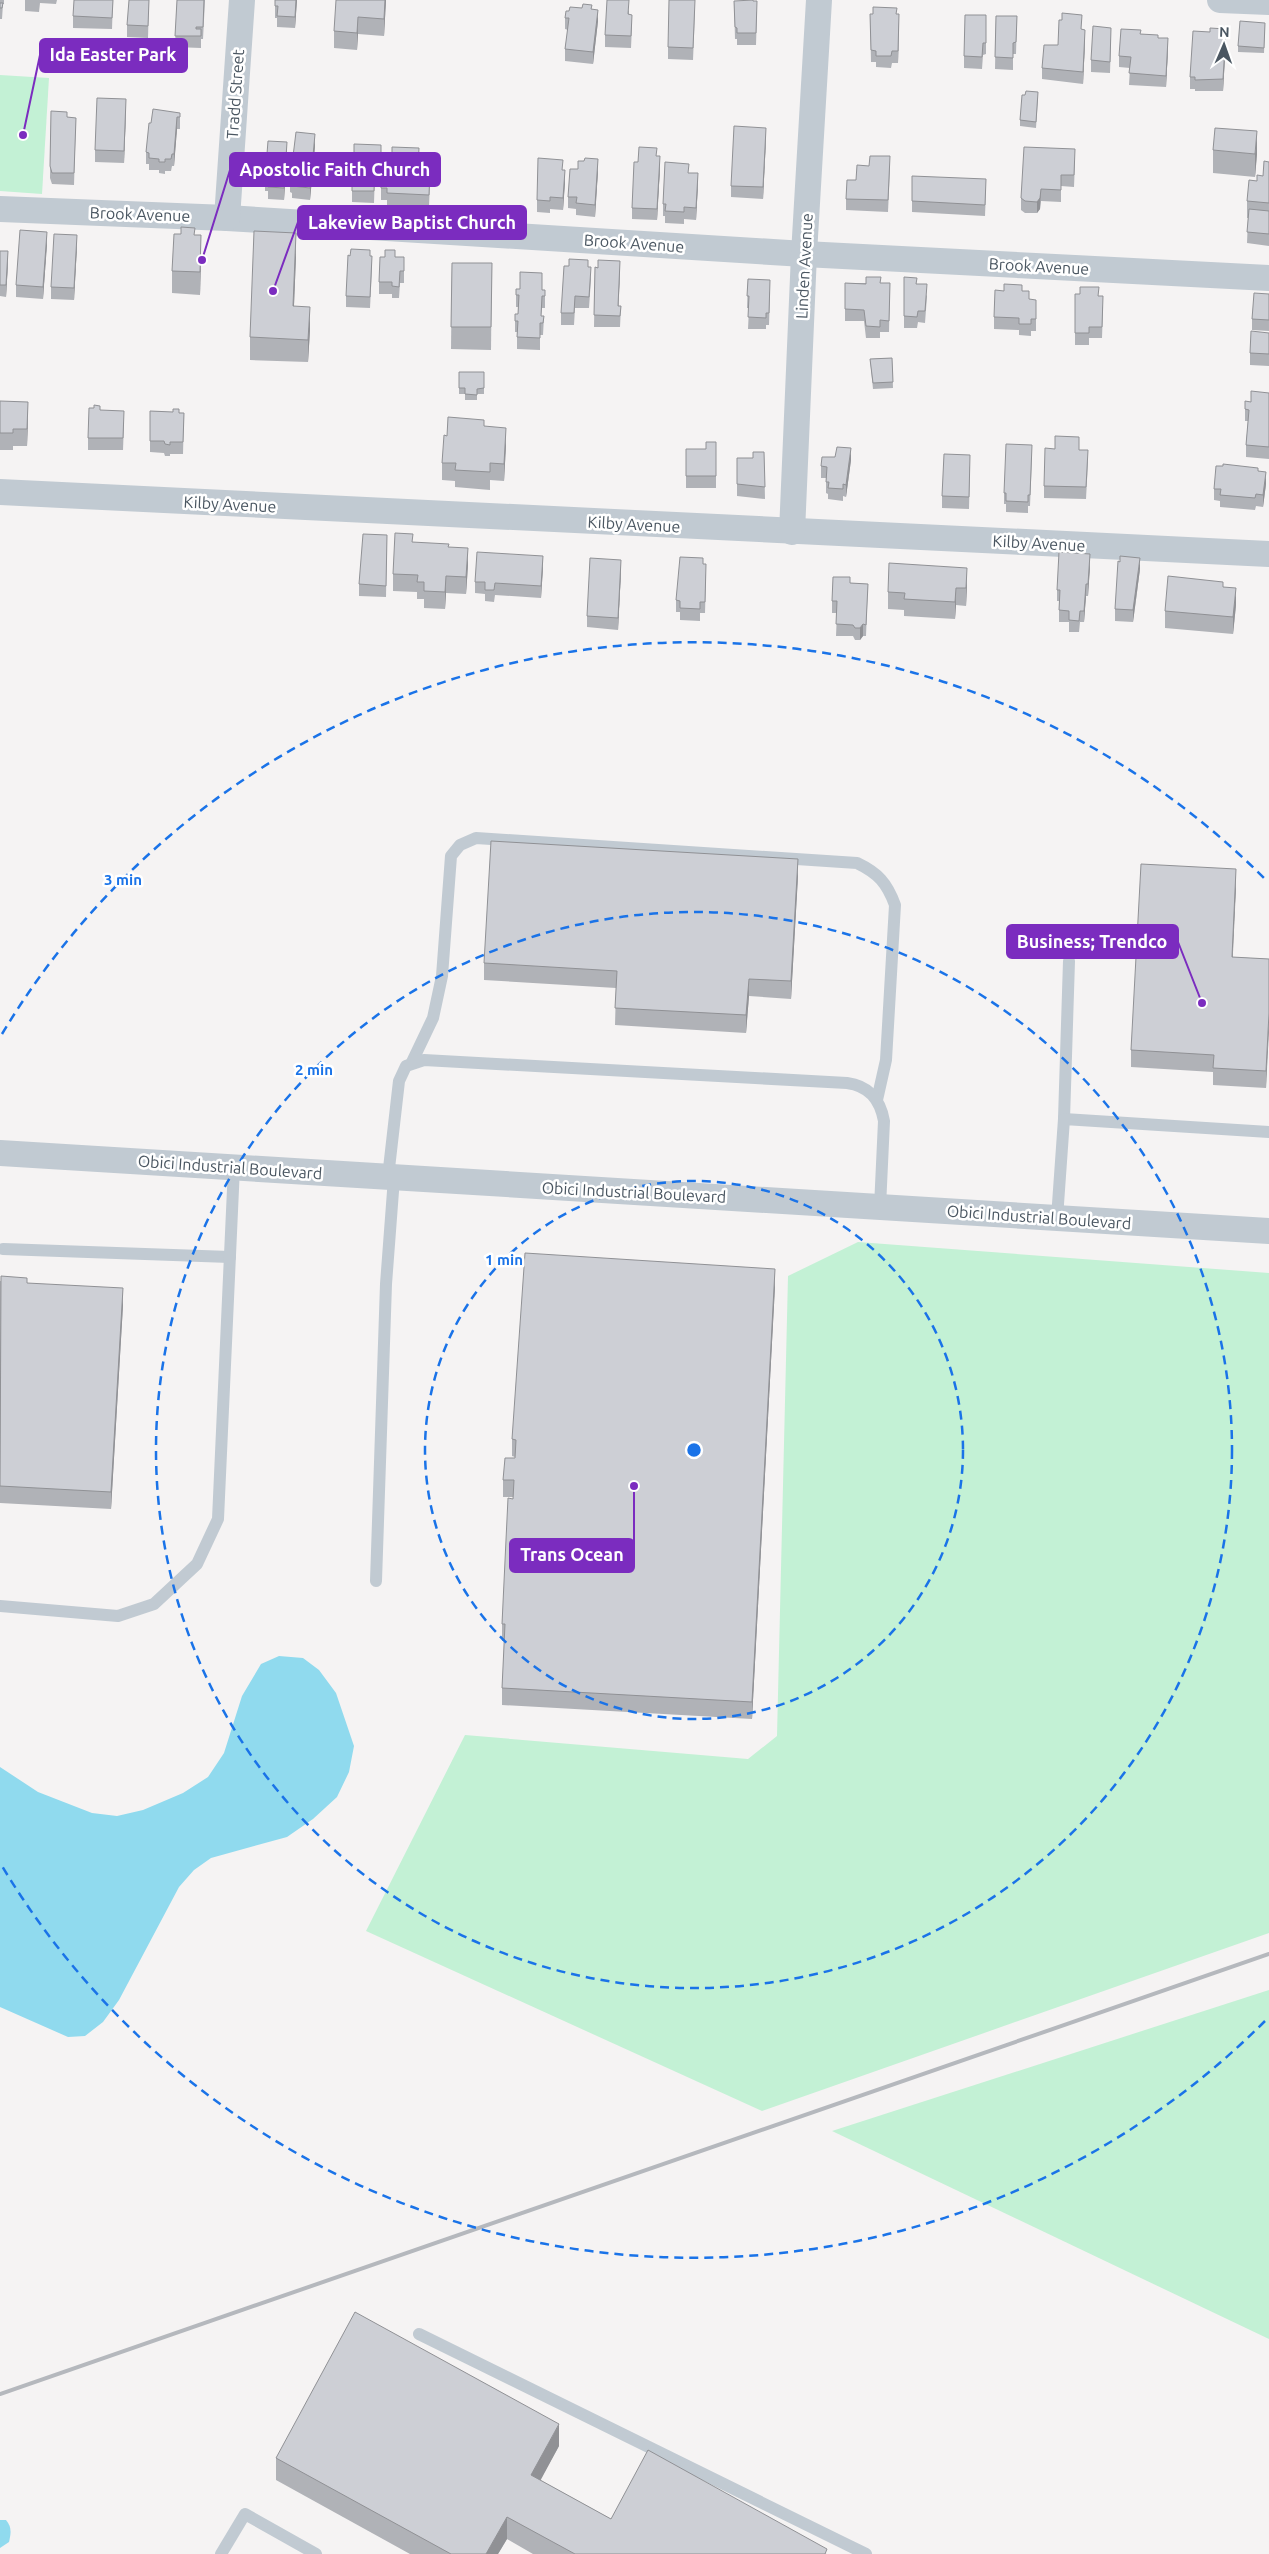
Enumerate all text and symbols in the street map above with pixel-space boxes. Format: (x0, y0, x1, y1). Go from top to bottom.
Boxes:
north arrow (1199, 20, 1249, 70)
text: N (1219, 24, 1230, 40)
callout: Ida Easter Park (40, 39, 187, 72)
text: Ida Easter Park (50, 44, 176, 64)
street label: Tradd Street (223, 48, 247, 139)
callout: Apostolic Faith Church (230, 153, 440, 186)
text: Apostolic Faith Church (240, 159, 430, 179)
street label: Brook Avenue (89, 203, 191, 225)
callout: Lakeview Baptist Church (298, 206, 526, 239)
text: Lakeview Baptist Church (308, 212, 516, 232)
street label: Linden Avenue (792, 213, 816, 319)
street label: Brook Avenue (583, 231, 685, 255)
street label: Brook Avenue (988, 254, 1090, 278)
street label: Kilby Avenue (183, 493, 277, 515)
street label: Kilby Avenue (587, 513, 681, 535)
street label: Kilby Avenue (992, 532, 1086, 554)
text: 3 min (104, 871, 142, 888)
callout: Business; Trendco (1007, 925, 1178, 958)
text: Business; Trendco (1017, 931, 1167, 951)
text: 2 min (295, 1061, 333, 1078)
street label: Obici Industrial Boulevard (137, 1152, 323, 1182)
street label: Obici Industrial Boulevard (541, 1178, 727, 1206)
street label: Obici Industrial Boulevard (946, 1202, 1132, 1232)
text: 1 min (485, 1251, 523, 1268)
centre of rings (685, 1441, 703, 1459)
callout: Trans Ocean (510, 1539, 634, 1572)
text: Trans Ocean (520, 1544, 624, 1564)

